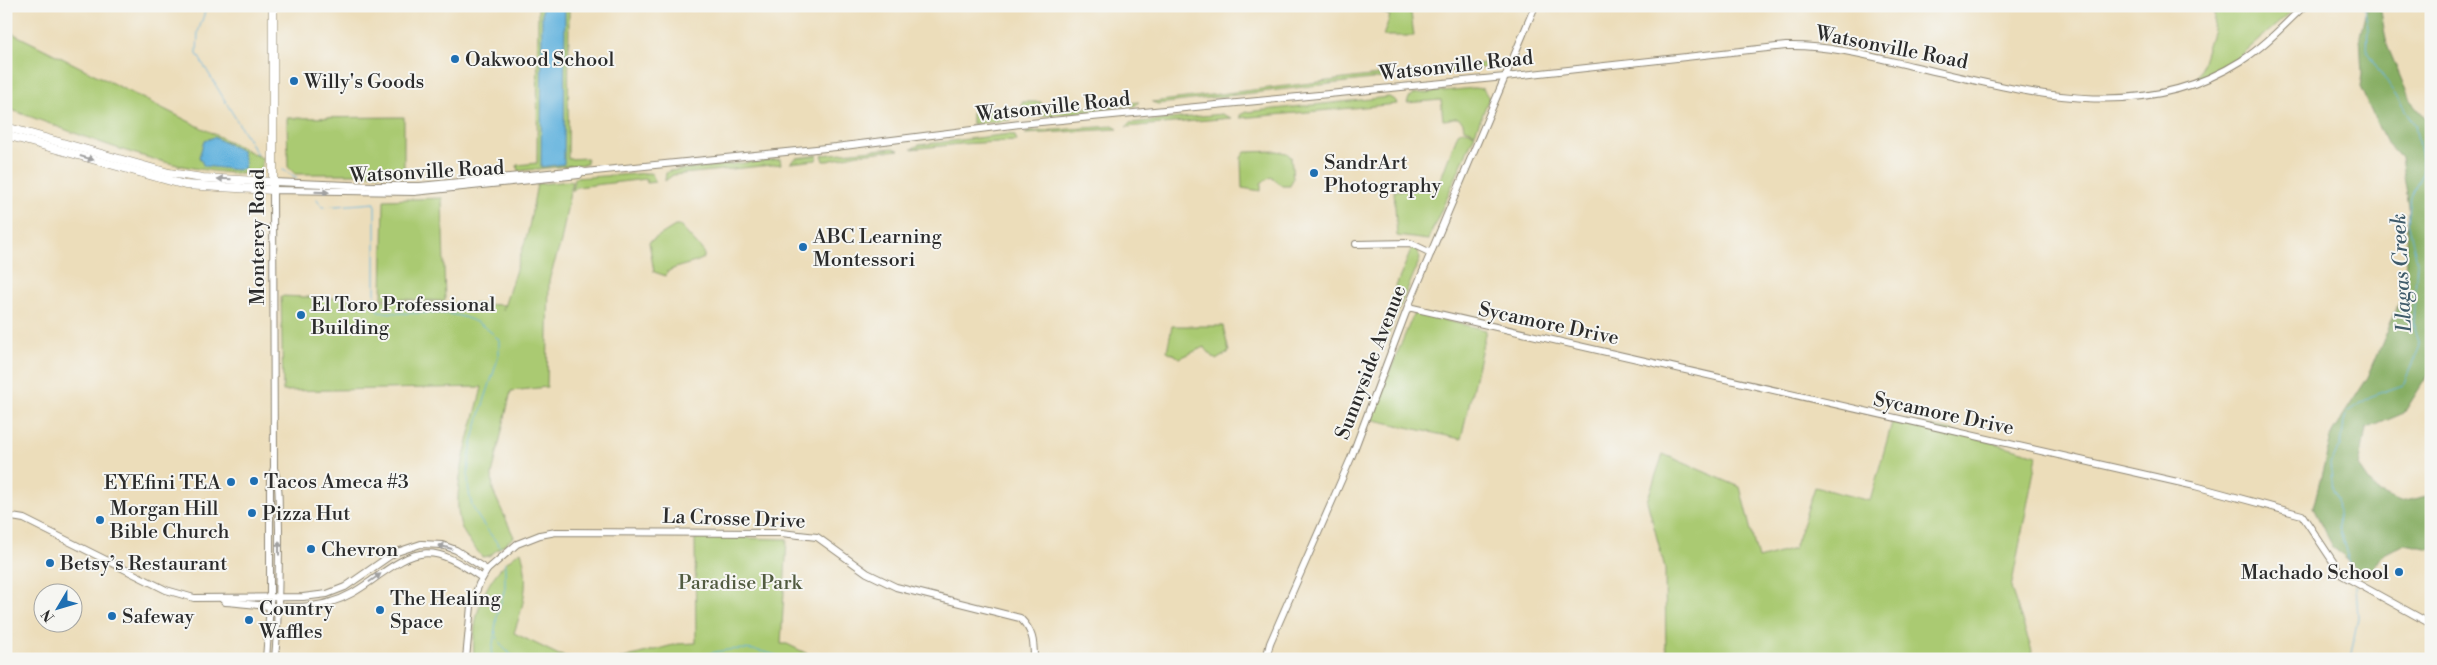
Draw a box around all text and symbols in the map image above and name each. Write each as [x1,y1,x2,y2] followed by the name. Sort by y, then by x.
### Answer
[1812,21,1971,76] street label: Watsonville Road
[1377,46,1535,87] street label: Watsonville Road
[465,48,615,73] place label: Oakwood School
[449,53,461,65] marker: Oakwood School
[303,70,424,95] place label: Willy's Goods
[288,75,300,87] marker: Willy's Goods
[974,87,1132,128] street label: Watsonville Road
[1324,151,1442,199] place label: SandrArt Photography
[79,155,94,163] one-way arrow
[348,156,506,189] street label: Watsonville Road
[1308,167,1320,179] marker: SandrArt Photography
[246,168,271,305] street label: Monterey Road
[216,175,232,183] one-way arrow
[314,188,330,196] one-way arrow
[2386,213,2418,334] water label: Llagas Creek
[812,225,942,273] place label: ABC Learning Montessori
[797,241,809,253] marker: ABC Learning Montessori
[1330,282,1412,443] street label: Sunnyside Avenue
[310,293,495,341] place label: El Toro Professional Building
[1476,297,1621,352] street label: Sycamore Drive
[295,309,307,321] marker: El Toro Professional Building
[1871,387,2016,442] street label: Sycamore Drive
[264,470,409,495] place label: Tacos Ameca #3
[104,471,222,496] place label: EYEfini TEA
[248,475,260,487] marker: Tacos Ameca #3
[225,476,237,488] marker: EYEfini TEA
[109,497,230,545] place label: Morgan Hill Bible Church
[262,502,350,527] place label: Pizza Hut
[662,505,806,534] street label: La Crosse Drive
[246,507,258,519] marker: Pizza Hut
[94,514,106,526] marker: Morgan Hill Bible Church
[321,538,398,563] place label: Chevron
[275,540,283,556] one-way arrow
[437,542,452,550] one-way arrow
[305,543,317,555] marker: Chevron
[59,552,227,577] place label: Betsy’s Restaurant
[44,557,56,569] marker: Betsy’s Restaurant
[2241,561,2389,586] place label: Machado School
[2393,566,2405,578] marker: Machado School
[678,571,804,596] park label: Paradise Park
[368,572,381,583] one-way arrow
[32,582,82,632] north arrow
[390,587,502,635] place label: The Healing Space
[258,597,334,645] place label: Country Waffles
[374,604,386,616] marker: The Healing Space
[38,605,59,625] text: N
[122,605,194,630] place label: Safeway
[106,610,118,622] marker: Safeway
[243,614,255,626] marker: Country Waffles

